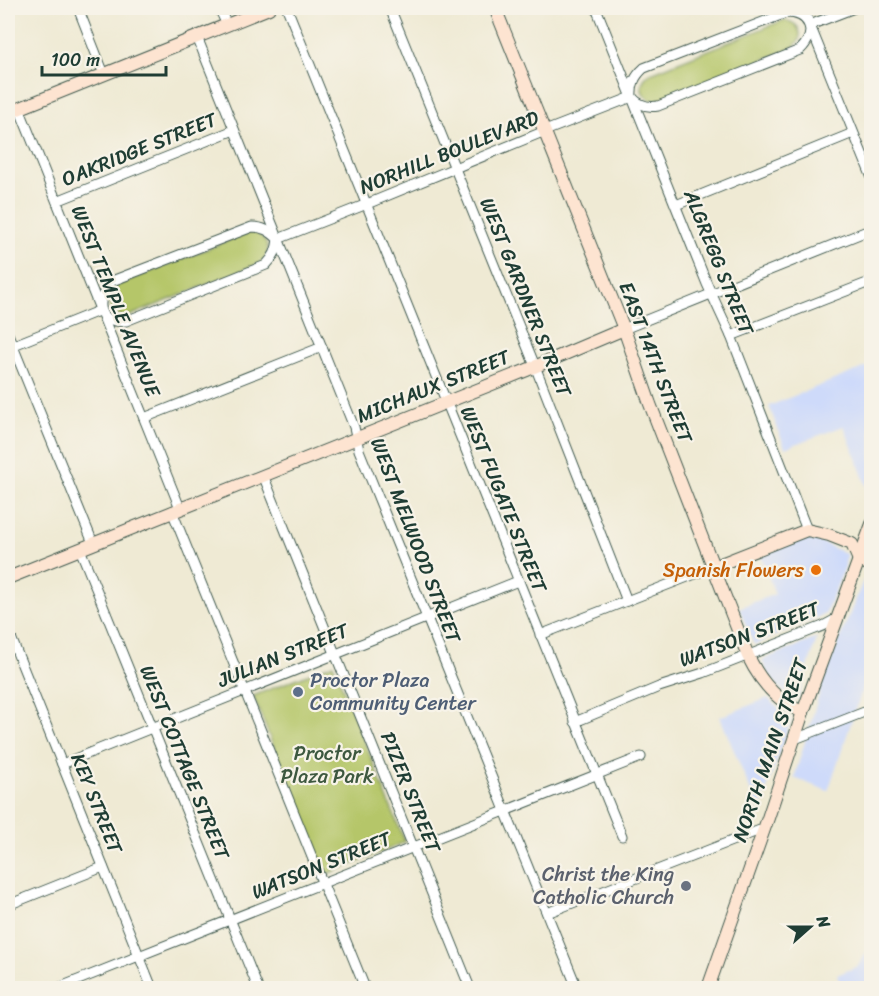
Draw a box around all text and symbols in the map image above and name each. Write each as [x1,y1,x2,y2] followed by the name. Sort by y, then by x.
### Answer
[42,39,166,77] scale bar
[51,44,100,76] text: 100 m
[354,100,544,204] street label: NORHILL BOULEVARD
[56,102,223,197] street label: OAKRIDGE STREET
[673,183,764,341] street label: ALGREGG STREET
[470,192,582,403] street label: WEST GARDNER STREET
[61,200,171,404] street label: WEST TEMPLE AVENUE
[609,276,703,449] street label: EAST 14TH STREET
[351,339,516,433] street label: MICHAUX STREET
[450,401,558,599] street label: WEST FUGATE STREET
[360,432,471,649] street label: WEST MELWOOD STREET
[663,553,805,588] place label: Spanish Flowers
[809,563,823,577] marker: Spanish Flowers
[674,591,826,677] street label: WATSON STREET
[211,613,356,698] street label: JULIAN STREET
[723,652,819,847] street label: NORTH MAIN STREET
[130,660,240,866] street label: WEST COTTAGE STREET
[310,663,477,721] place label: Proctor Plaza Community Center
[291,685,305,699] marker: Proctor Plaza Community Center
[370,726,451,860] street label: PIZER STREET
[280,736,374,794] park label: Proctor Plaza Park
[61,748,133,860] street label: KEY STREET
[246,821,397,909] street label: WATSON STREET
[533,857,674,915] place label: Christ the King Catholic Church
[679,879,693,893] marker: Christ the King Catholic Church
[780,897,840,957] north arrow
[808,910,839,933] text: N

